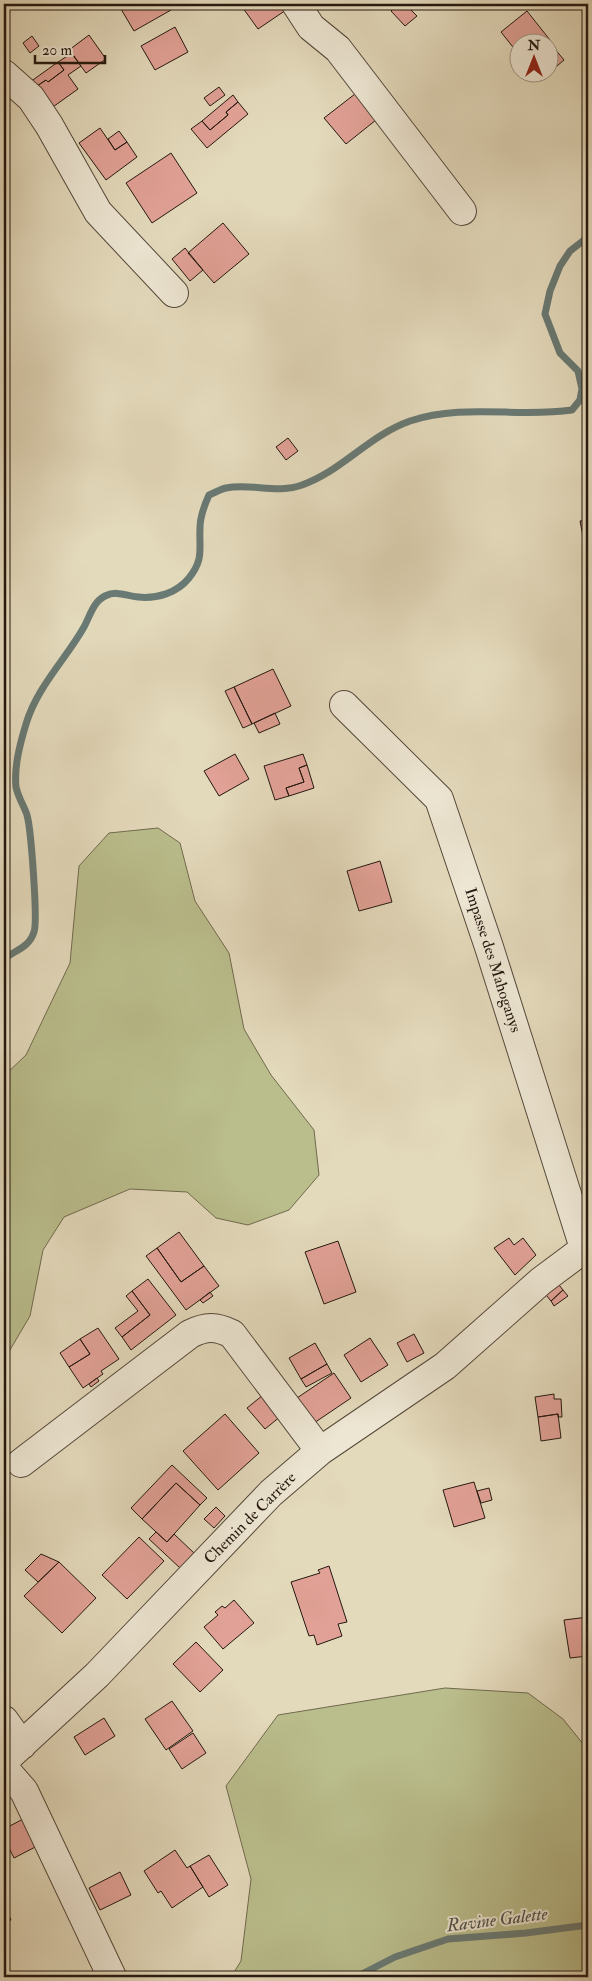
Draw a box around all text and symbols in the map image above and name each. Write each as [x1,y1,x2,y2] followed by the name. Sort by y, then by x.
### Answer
[35,32,105,64] scale bar
[510,32,560,82] north arrow
[527,37,541,54] text: N
[42,41,72,60] text: 20 m
[459,885,526,1035] street label: Impasse des Mahoganys
[200,1467,301,1568] street label: Chemin de Carrère
[444,1902,550,1938] water label: Ravine Galette

